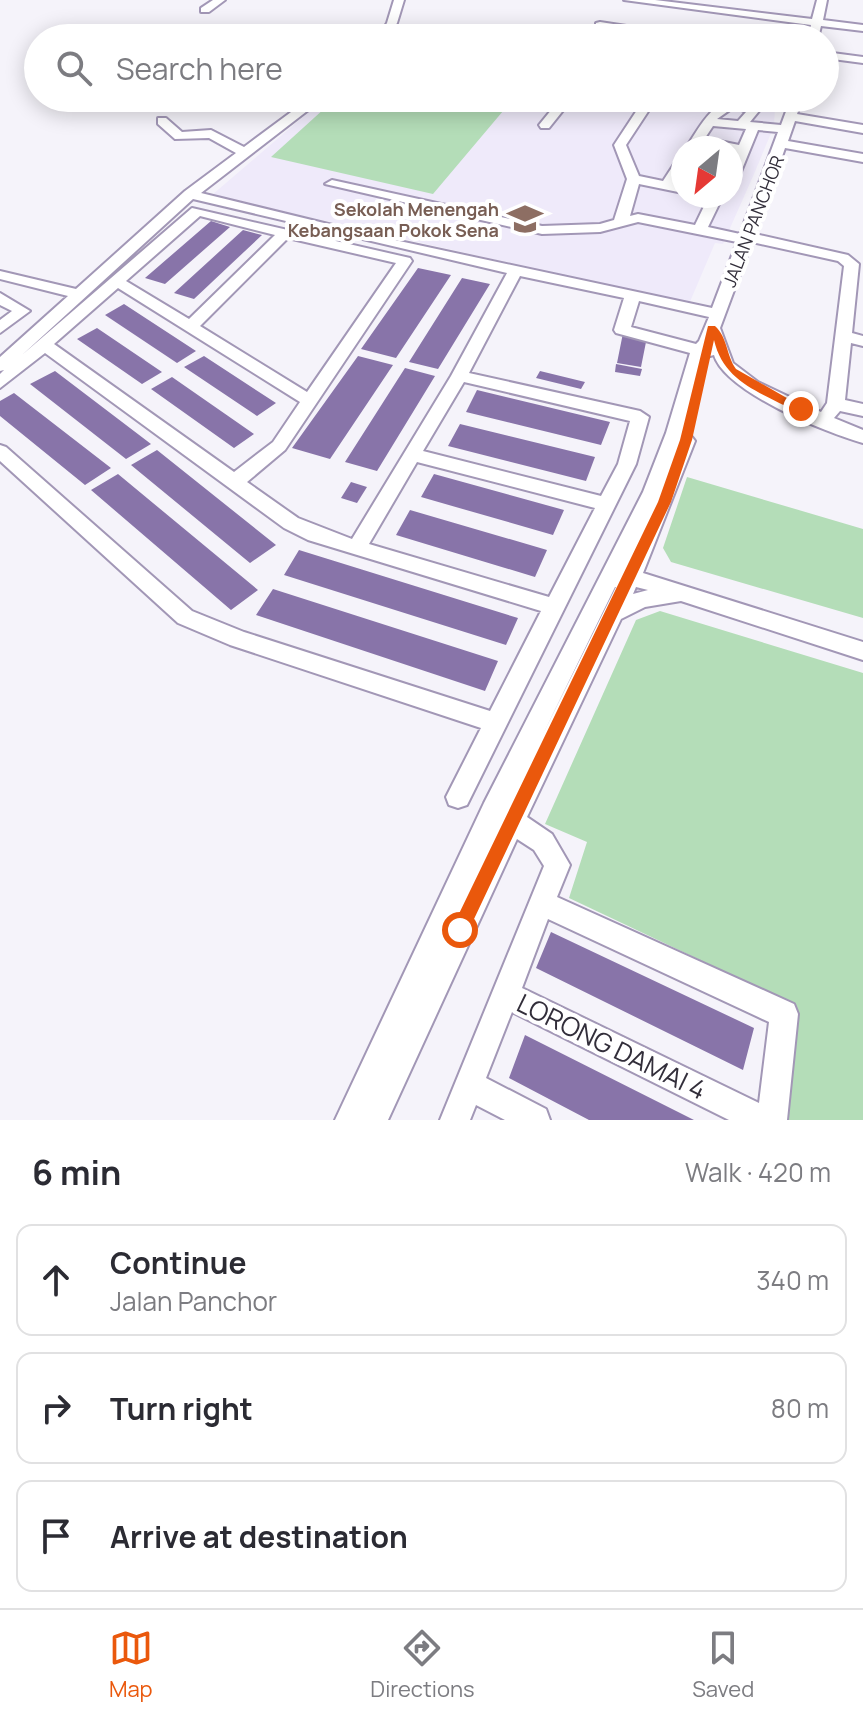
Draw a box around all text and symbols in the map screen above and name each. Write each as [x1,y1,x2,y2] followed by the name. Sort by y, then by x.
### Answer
[24,24,839,112] search box
[52,46,96,90] icon: search
[116,48,283,89] text: Search here
[671,136,743,208] north arrow
[717,152,789,290] street label: JALAN PANCHOR
[288,197,499,242] place label: Sekolah Menengah Kebangsaan Pokok Sena
[506,200,544,238] school or university icon: Sekolah Menengah Kebangsaan Pokok Sena
[783,391,819,427] route end
[442,912,478,948] route start
[511,985,713,1107] street label: LORONG DAMAI 4
[32,1149,121,1195] text: 6 min
[685,1154,831,1190] text: Walk · 420 m
[110,1242,246,1283] text: Continue
[34,1258,78,1302] icon: ahead
[756,1262,829,1298] text: 340 m
[110,1283,277,1319] text: Jalan Panchor
[34,1386,78,1430] icon: right
[110,1388,253,1429] text: Turn right
[771,1390,829,1426] text: 80 m
[34,1514,78,1558] icon: arrive
[110,1516,408,1557] text: Arrive at destination
[109,1626,153,1704] tab: Map
[370,1626,475,1704] tab: Directions
[692,1626,754,1704] tab: Saved

